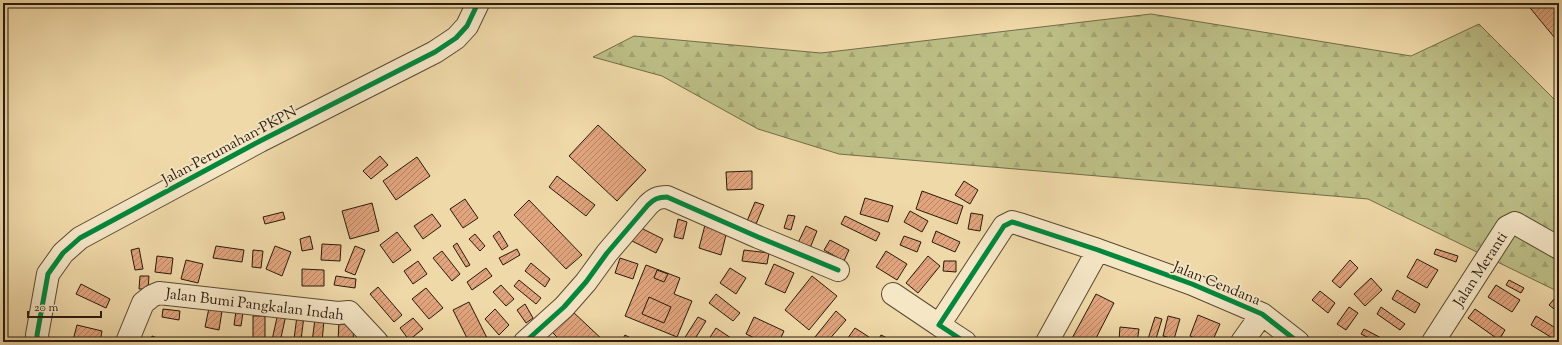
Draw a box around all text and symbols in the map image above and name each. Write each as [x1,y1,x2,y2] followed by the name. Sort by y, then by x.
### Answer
[158,102,301,191] street label: Jalan Perumahan PKPN
[1449,228,1513,312] street label: Jalan Meranti
[1168,257,1264,312] street label: Jalan Cendana
[163,284,345,327] street label: Jalan Bumi Pangkalan Indah
[28,293,101,319] scale bar
[34,299,59,317] text: 20 m

